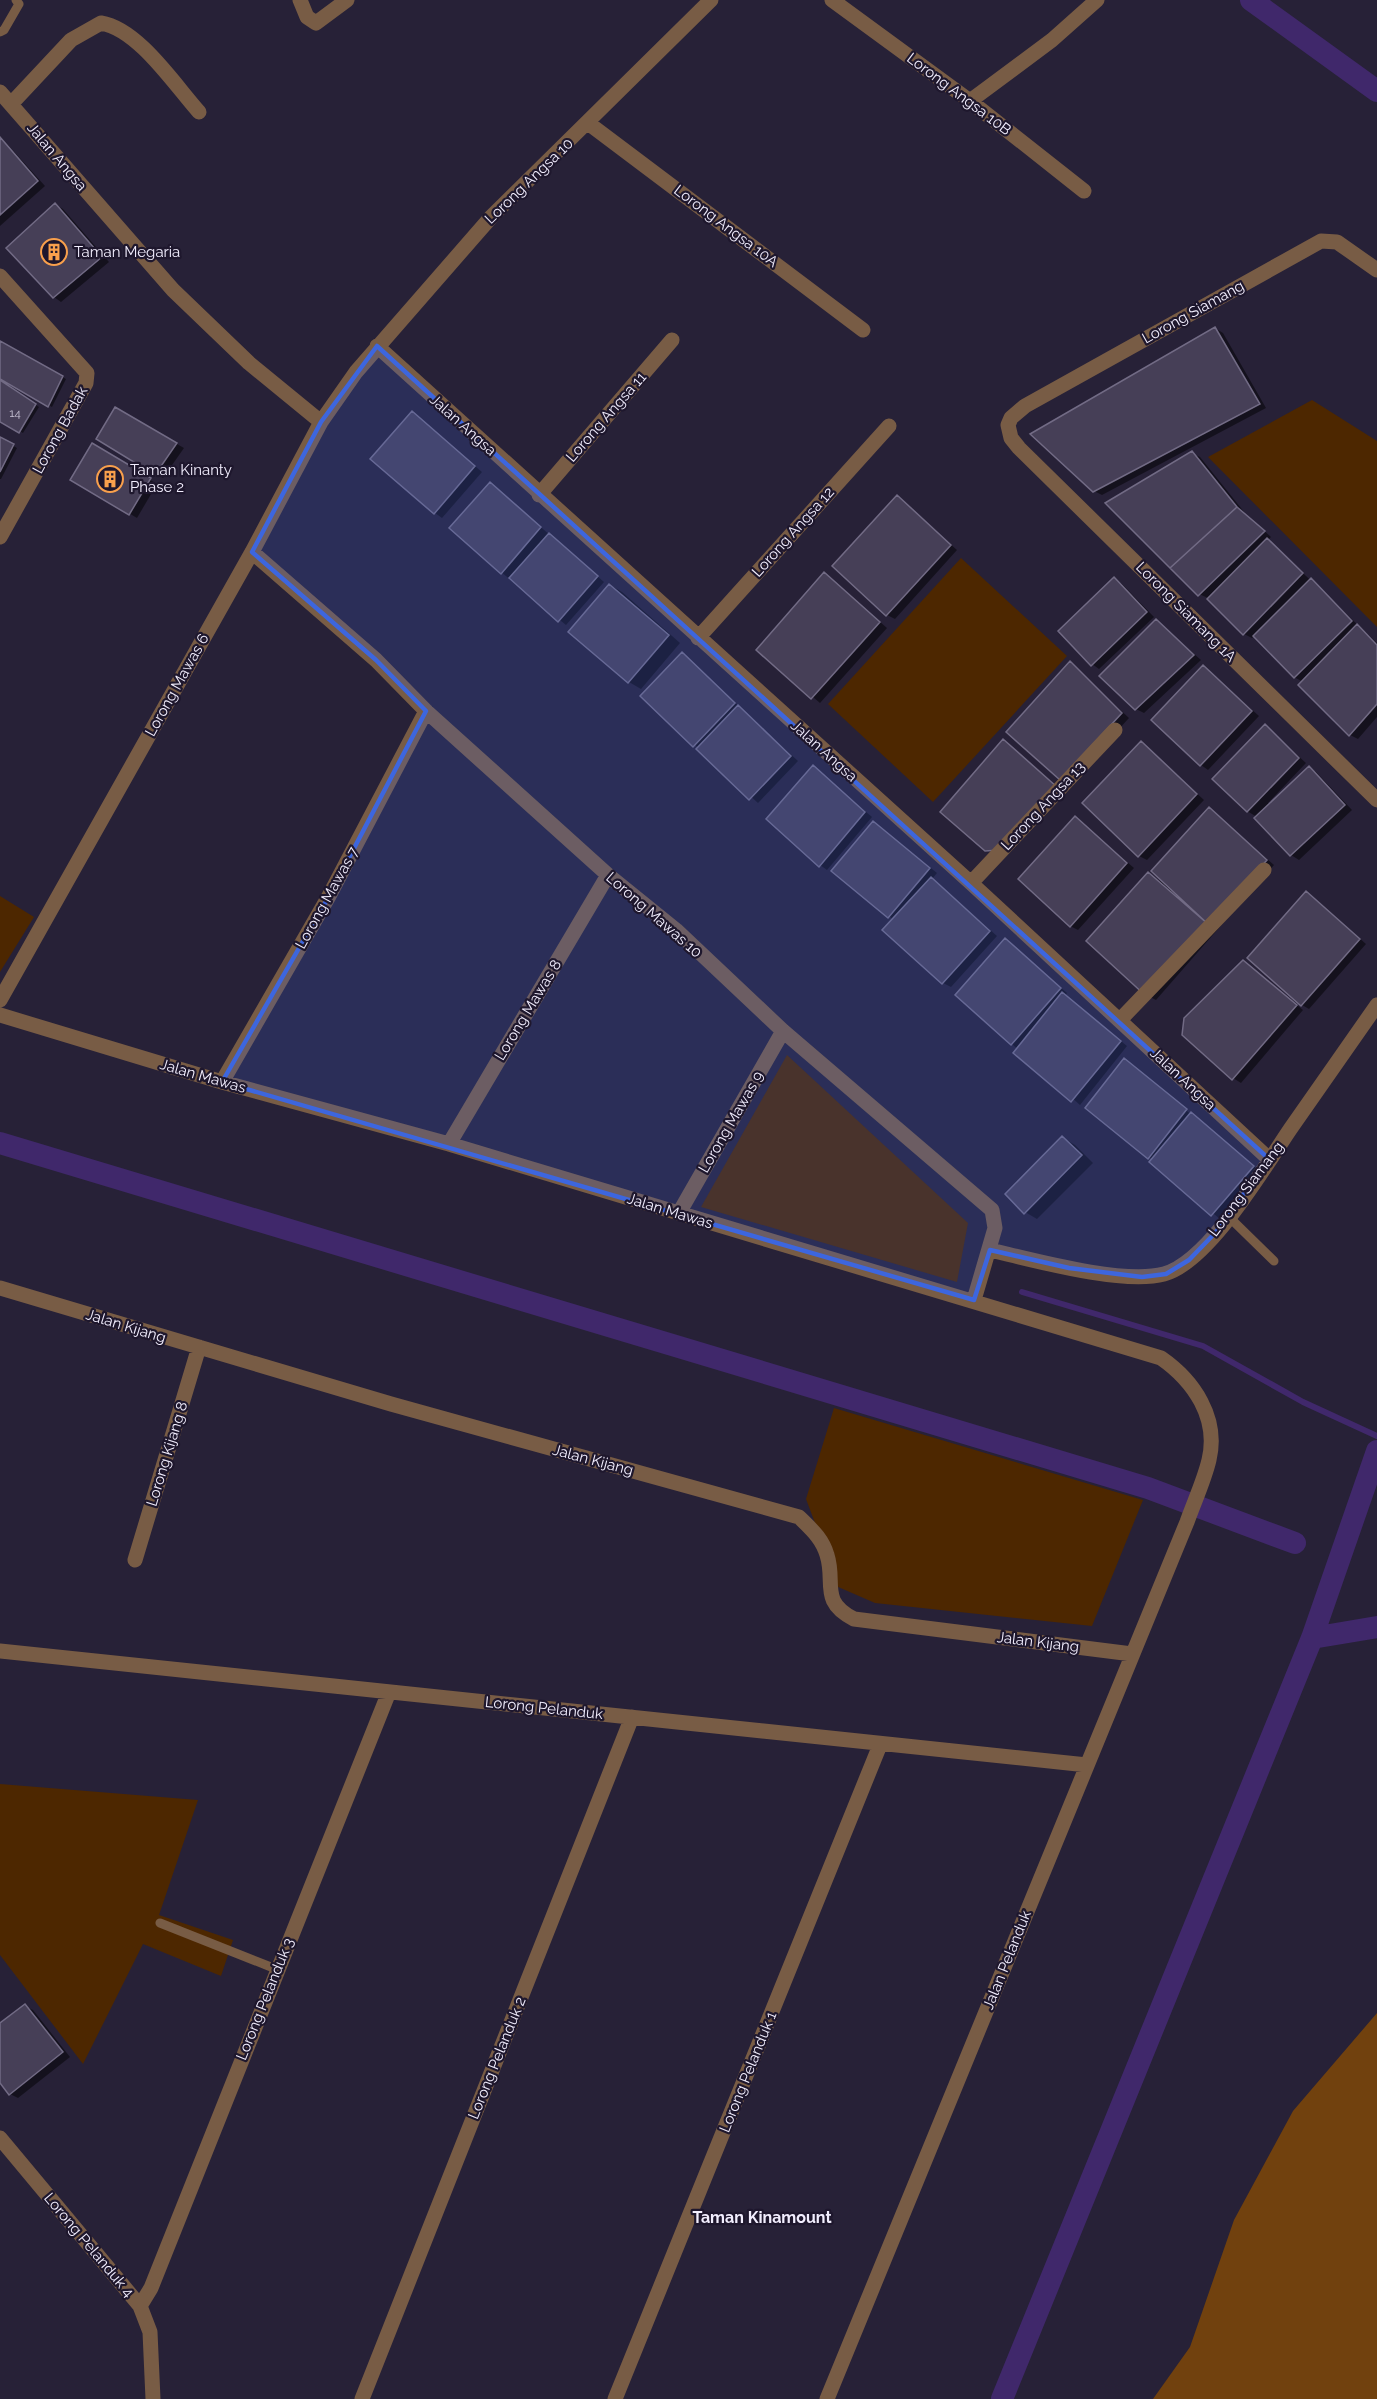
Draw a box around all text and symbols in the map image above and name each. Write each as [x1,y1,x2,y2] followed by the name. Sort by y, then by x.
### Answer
[903,49,1015,139] street label: Lorong Angsa 10B
[23,119,91,195] street label: Jalan Angsa
[481,134,577,228] street label: Lorong Angsa 10
[670,181,782,271] street label: Lorong Angsa 10A
[39,237,69,267] building icon: Taman Megaria
[74,243,180,261] place label: Taman Megaria
[1139,277,1247,347] street label: Lorong Siamang
[562,368,650,466] street label: Lorong Angsa 11
[29,383,91,477] street label: Lorong Badak
[426,390,500,460] street label: Jalan Angsa
[9,406,21,420] house number: 14
[130,461,232,496] place label: Taman Kinanty Phase 2
[95,464,125,494] building icon: Taman Kinanty Phase 2
[748,483,838,581] street label: Lorong Angsa 12
[1132,558,1240,666] street label: Lorong Siamang 1A
[141,631,213,739] street label: Lorong Mawas 6
[787,716,861,786] street label: Jalan Angsa
[997,758,1089,854] street label: Lorong Angsa 13
[292,844,362,952] street label: Lorong Mawas 7
[602,868,706,962] street label: Lorong Mawas 10
[491,956,565,1064] street label: Lorong Mawas 8
[1146,1044,1220,1114] street label: Jalan Angsa
[158,1055,248,1097] street label: Jalan Mawas
[695,1068,767,1176] street label: Lorong Mawas 9
[1205,1138,1287,1240] street label: Lorong Siamang
[625,1189,715,1233] street label: Jalan Mawas
[84,1305,168,1347] street label: Jalan Kijang
[143,1399,191,1509] street label: Lorong Kijang 8
[551,1441,635,1479] street label: Jalan Kijang
[996,1628,1080,1656] street label: Jalan Kijang
[484,1693,604,1723] street label: Lorong Pelanduk
[979,1908,1035,2012] street label: Jalan Pelanduk
[232,1935,298,2063] street label: Lorong Pelanduk 3
[464,1994,530,2122] street label: Lorong Pelanduk 2
[716,2008,781,2135] street label: Lorong Pelanduk 1
[40,2189,138,2301] street label: Lorong Pelanduk 4
[692,2208,832,2227] district label: Taman Kinamount

